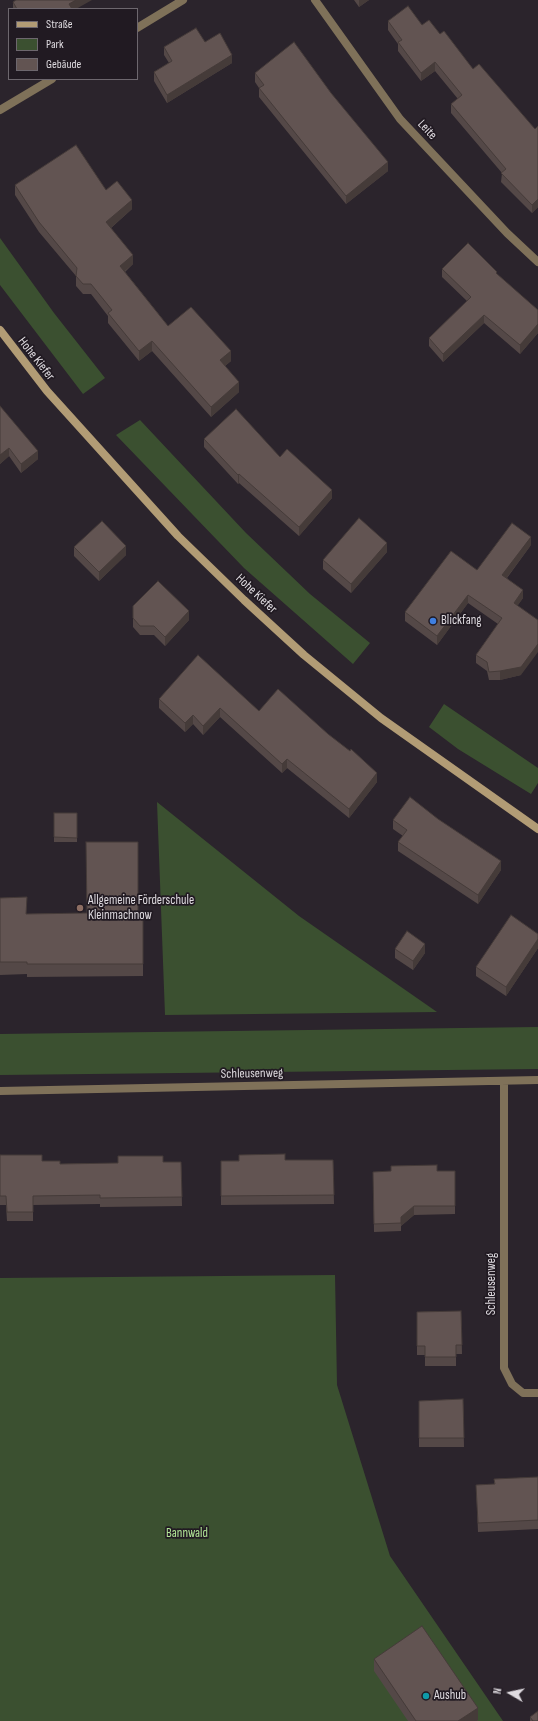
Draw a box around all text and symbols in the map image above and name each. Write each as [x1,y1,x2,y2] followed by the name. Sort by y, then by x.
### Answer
[8,8,138,80] legend
[46,17,73,32] text: Straße
[46,37,64,52] text: Park
[46,57,81,72] text: Gebäude
[414,117,440,143] street label: Leite
[14,334,58,384] street label: Hohe Kiefer
[232,571,280,617] street label: Hohe Kiefer
[441,613,481,629] place label: Blickfang
[428,616,438,626] marker: Blickfang
[88,893,194,924] place label: Allgemeine Förderschule Kleinmachnow
[75,903,85,913] marker: Allgemeine Förderschule Kleinmachnow
[221,1066,283,1082] street label: Schleusenweg
[484,1253,500,1315] street label: Schleusenweg
[166,1526,208,1542] park label: Bannwald
[490,1673,530,1713] north arrow
[491,1687,505,1695] text: N
[434,1688,466,1704] place label: Aushub
[421,1691,431,1701] marker: Aushub

